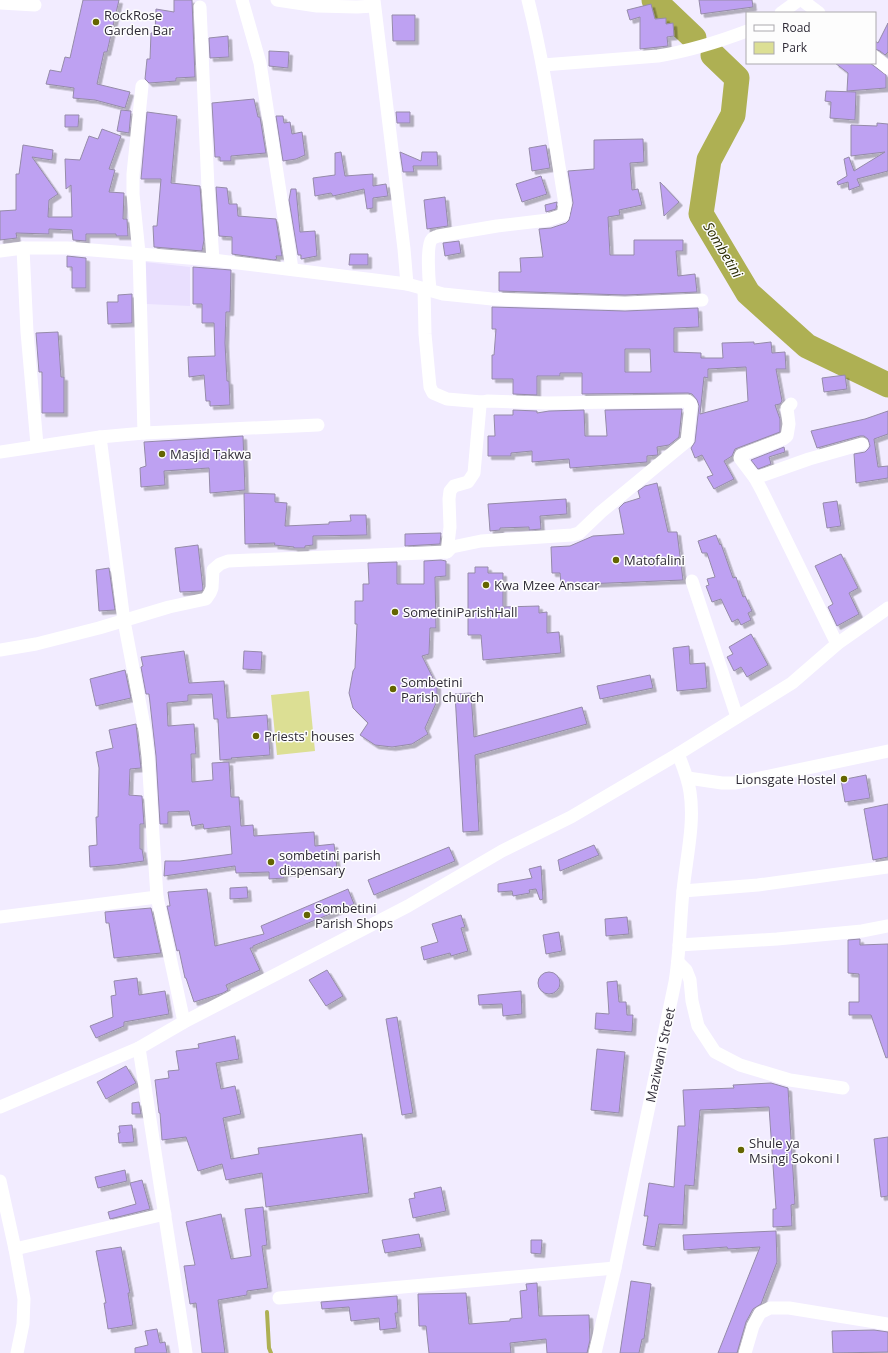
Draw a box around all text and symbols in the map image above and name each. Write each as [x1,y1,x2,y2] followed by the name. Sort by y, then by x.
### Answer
[104,6,174,39] place label: RockRose Garden Bar
[746,12,876,64] legend
[91,17,101,27] marker: RockRose Garden Bar
[782,19,811,36] text: Road
[782,39,808,56] text: Park
[699,218,748,282] water label: Sombetini
[170,445,252,463] place label: Masjid Takwa
[157,449,167,459] marker: Masjid Takwa
[624,551,685,569] place label: Matofalini
[611,555,621,565] marker: Matofalini
[494,576,600,594] place label: Kwa Mzee Anscar
[481,580,491,590] marker: Kwa Mzee Anscar
[403,603,518,621] place label: SometiniParishHall
[390,607,400,617] marker: SometiniParishHall
[401,673,484,706] place label: Sombetini Parish church
[388,684,398,694] marker: Sombetini Parish church
[264,727,354,745] place label: Priests' houses
[251,731,261,741] marker: Priests' houses
[736,770,836,788] place label: Lionsgate Hostel
[839,774,849,784] marker: Lionsgate Hostel
[279,846,381,879] place label: sombetini parish dispensary
[266,857,276,867] marker: sombetini parish dispensary
[315,899,393,932] place label: Sombetini Parish Shops
[302,910,312,920] marker: Sombetini Parish Shops
[641,1006,679,1104] street label: Maziwani Street
[749,1134,840,1167] place label: Shule ya Msingi Sokoni I
[736,1145,746,1155] marker: Shule ya Msingi Sokoni I

